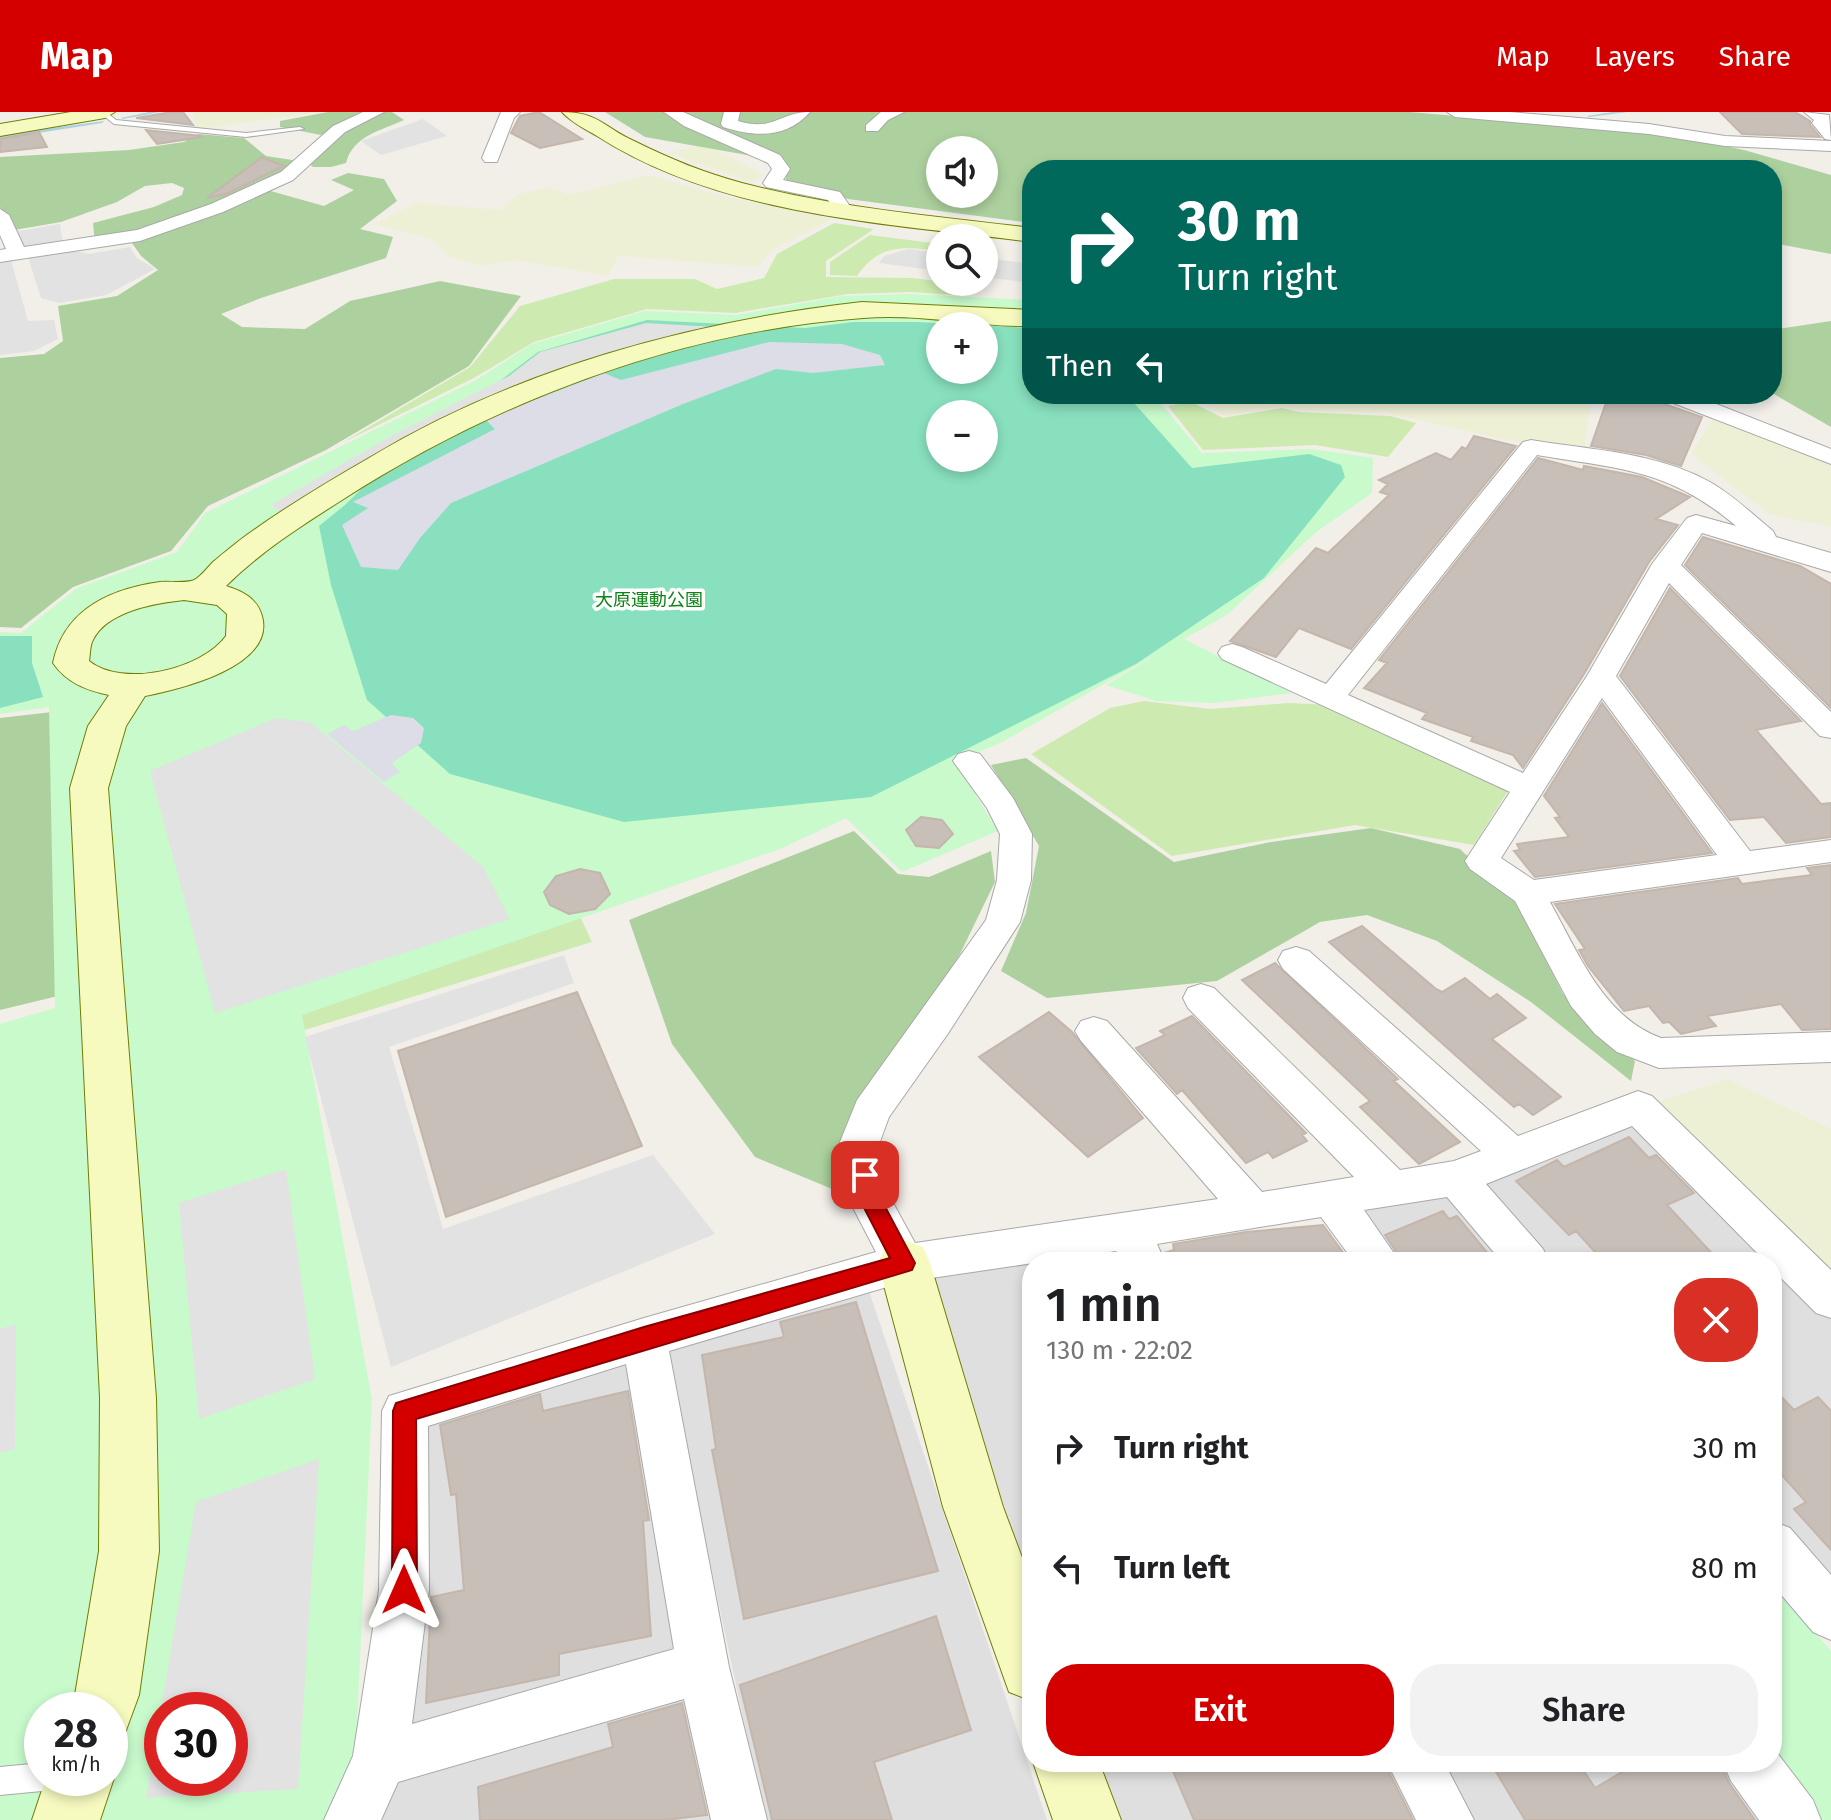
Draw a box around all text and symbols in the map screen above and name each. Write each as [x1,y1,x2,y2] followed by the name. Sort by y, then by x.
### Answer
[40,33,113,79] text: Map
[1496,40,1550,73] text: Map
[1594,40,1675,73] text: Layers
[1719,40,1791,73] text: Share
[926,136,998,472] map controls
[926,136,998,208] button: sound
[1178,188,1300,255] text: 30 m
[1046,192,1150,296] icon: right
[926,224,998,296] button: search
[1178,256,1338,300] text: Turn right
[926,312,998,384] button: +
[1129,344,1173,388] icon: left
[1046,348,1113,384] text: Then
[926,400,998,472] button: −
[595,589,703,611] park label: 大原運動公園
[831,1141,899,1209] pin
[843,1153,887,1197] icon: arrive
[1046,1276,1162,1334] text: 1 min
[1674,1278,1758,1362] button: close
[1046,1335,1193,1366] text: 130 m · 22:02
[1046,1426,1090,1470] icon: right
[1114,1430,1249,1466] text: Turn right
[1693,1430,1758,1466] text: 30 m
[1046,1546,1090,1590] icon: left
[362,1548,446,1632] position arrow
[1114,1550,1230,1586] text: Turn left
[1691,1550,1758,1586] text: 80 m
[1046,1664,1394,1756] button: Exit
[1410,1664,1758,1756] button: Share
[144,1692,248,1796] speed limit sign: 30
[54,1710,98,1758] text: 28
[51,1752,101,1776] text: km/h

